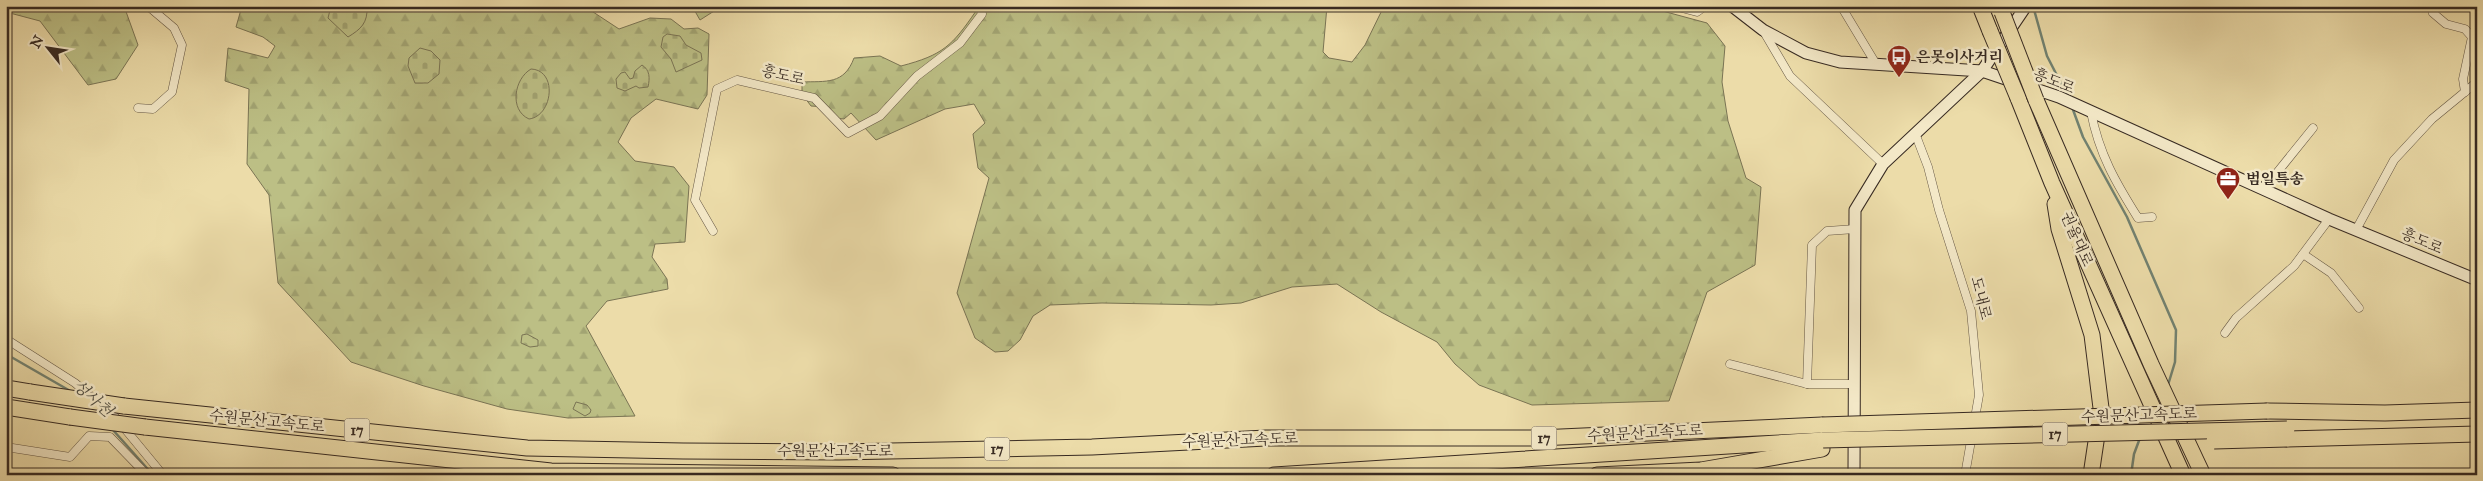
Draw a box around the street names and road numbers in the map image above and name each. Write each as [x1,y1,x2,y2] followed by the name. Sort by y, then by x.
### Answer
[760,61,807,89] street label: 흥도로
[2030,65,2078,98] street label: 흥도로
[2057,209,2097,270] street label: 권율대로
[2398,224,2446,258] street label: 흥도로
[1967,275,1995,322] street label: 도내로
[2081,404,2198,426] street label: 수원문산고속도로
[208,406,326,436] street label: 수원문산고속도로
[344,418,370,442] road number: 17
[1587,421,1704,445] street label: 수원문산고속도로
[2042,422,2068,446] road number: 17
[1532,426,1556,449] road number: 17
[1182,429,1299,451] street label: 수원문산고속도로
[984,438,1010,460] road number: 17
[777,442,893,460] street label: 수원문산고속도로

